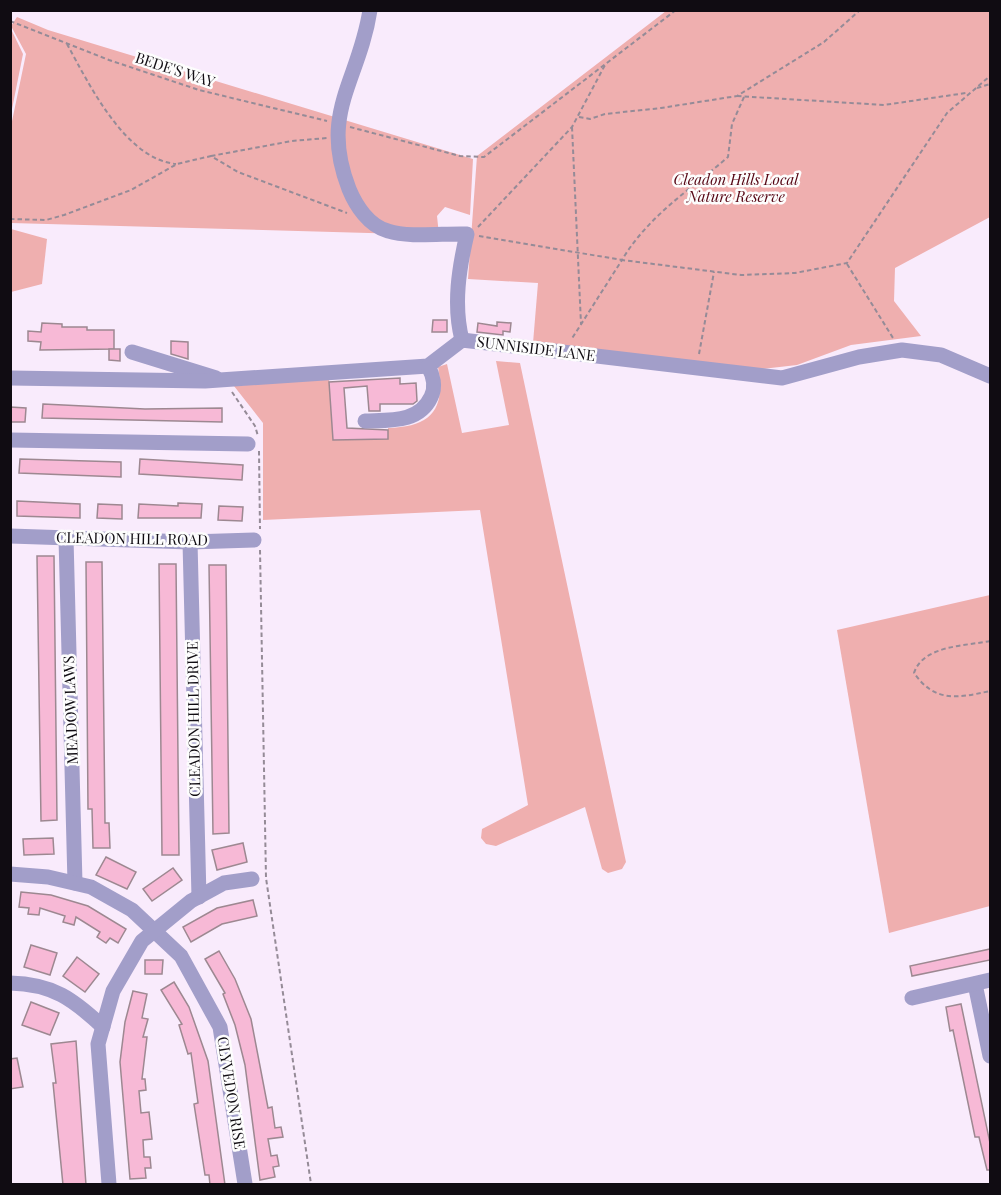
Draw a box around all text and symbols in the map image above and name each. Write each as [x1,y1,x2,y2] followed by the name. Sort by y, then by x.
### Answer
[133,47,218,91] street label: BEDE'S WAY
[674,169,799,206] park label: Cleadon Hills Local Nature Reserve
[476,331,596,365] street label: SUNNISIDE LANE
[56,527,208,549] street label: CLEADON HILL ROAD
[182,641,204,797] street label: CLEADON HILL DRIVE
[58,655,82,765] street label: MEADOW LAWS
[213,1035,251,1151] street label: CLYVEDON RISE

